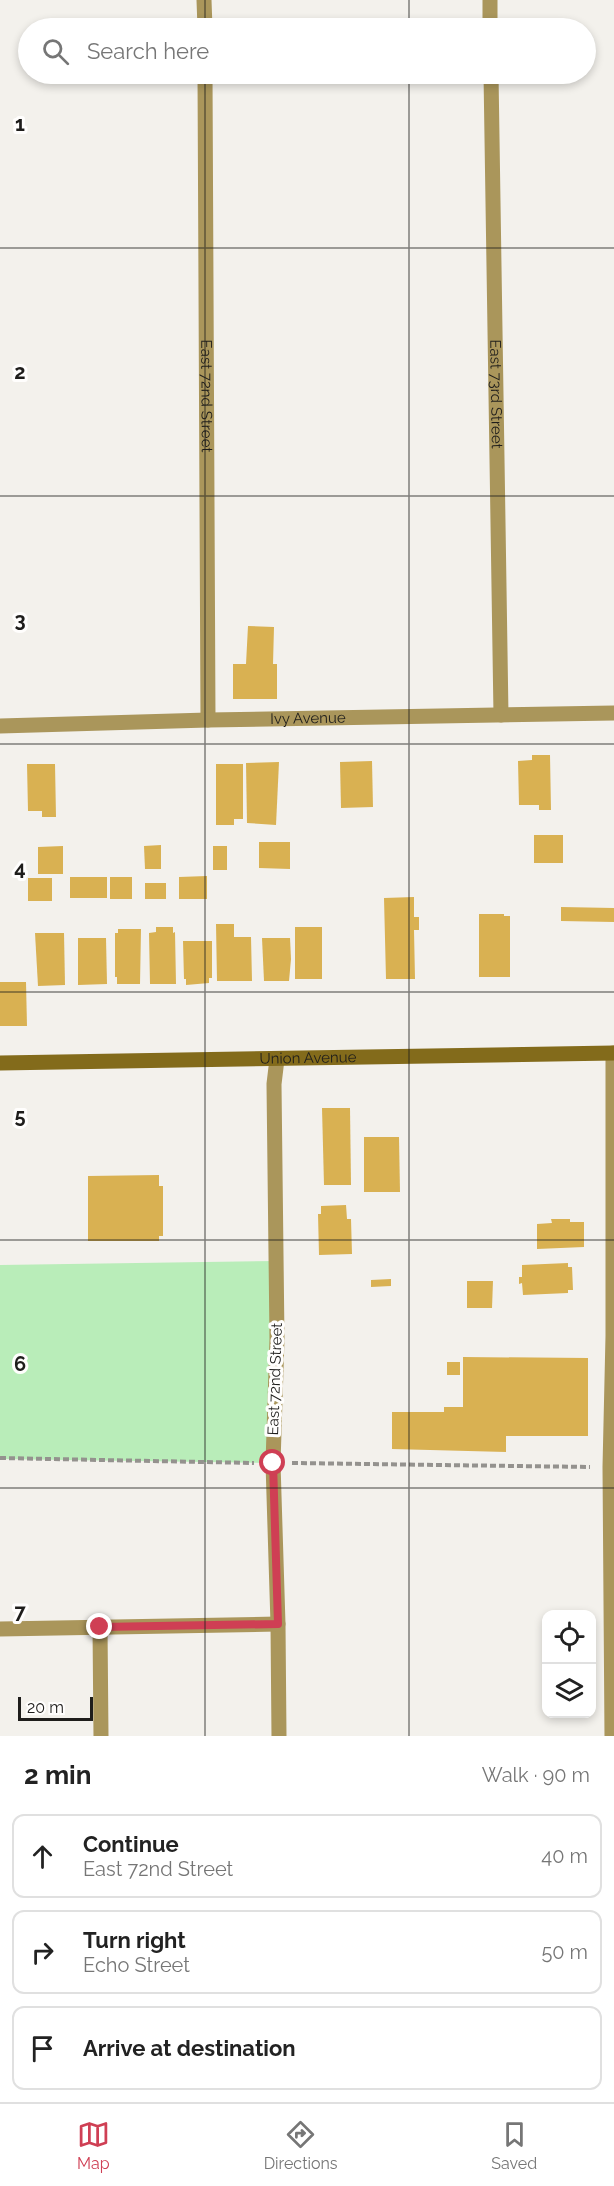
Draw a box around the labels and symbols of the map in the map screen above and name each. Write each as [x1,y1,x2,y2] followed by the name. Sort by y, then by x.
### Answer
[15,112,25,136] text: 1
[486,339,506,449] street label: East 73rd Street
[197,340,216,452] street label: East 72nd Street
[14,360,26,384] text: 2
[14,608,26,632] text: 3
[270,709,346,728] street label: Ivy Avenue
[14,856,26,880] text: 4
[259,1048,357,1068] street label: Union Avenue
[14,1104,26,1128] text: 5
[264,1322,286,1436] street label: East 72nd Street
[14,1352,26,1376] text: 6
[259,1449,285,1475] route start
[14,1600,26,1624] text: 7
[86,1613,112,1639] route end
[18,1694,93,1722] scale bar

